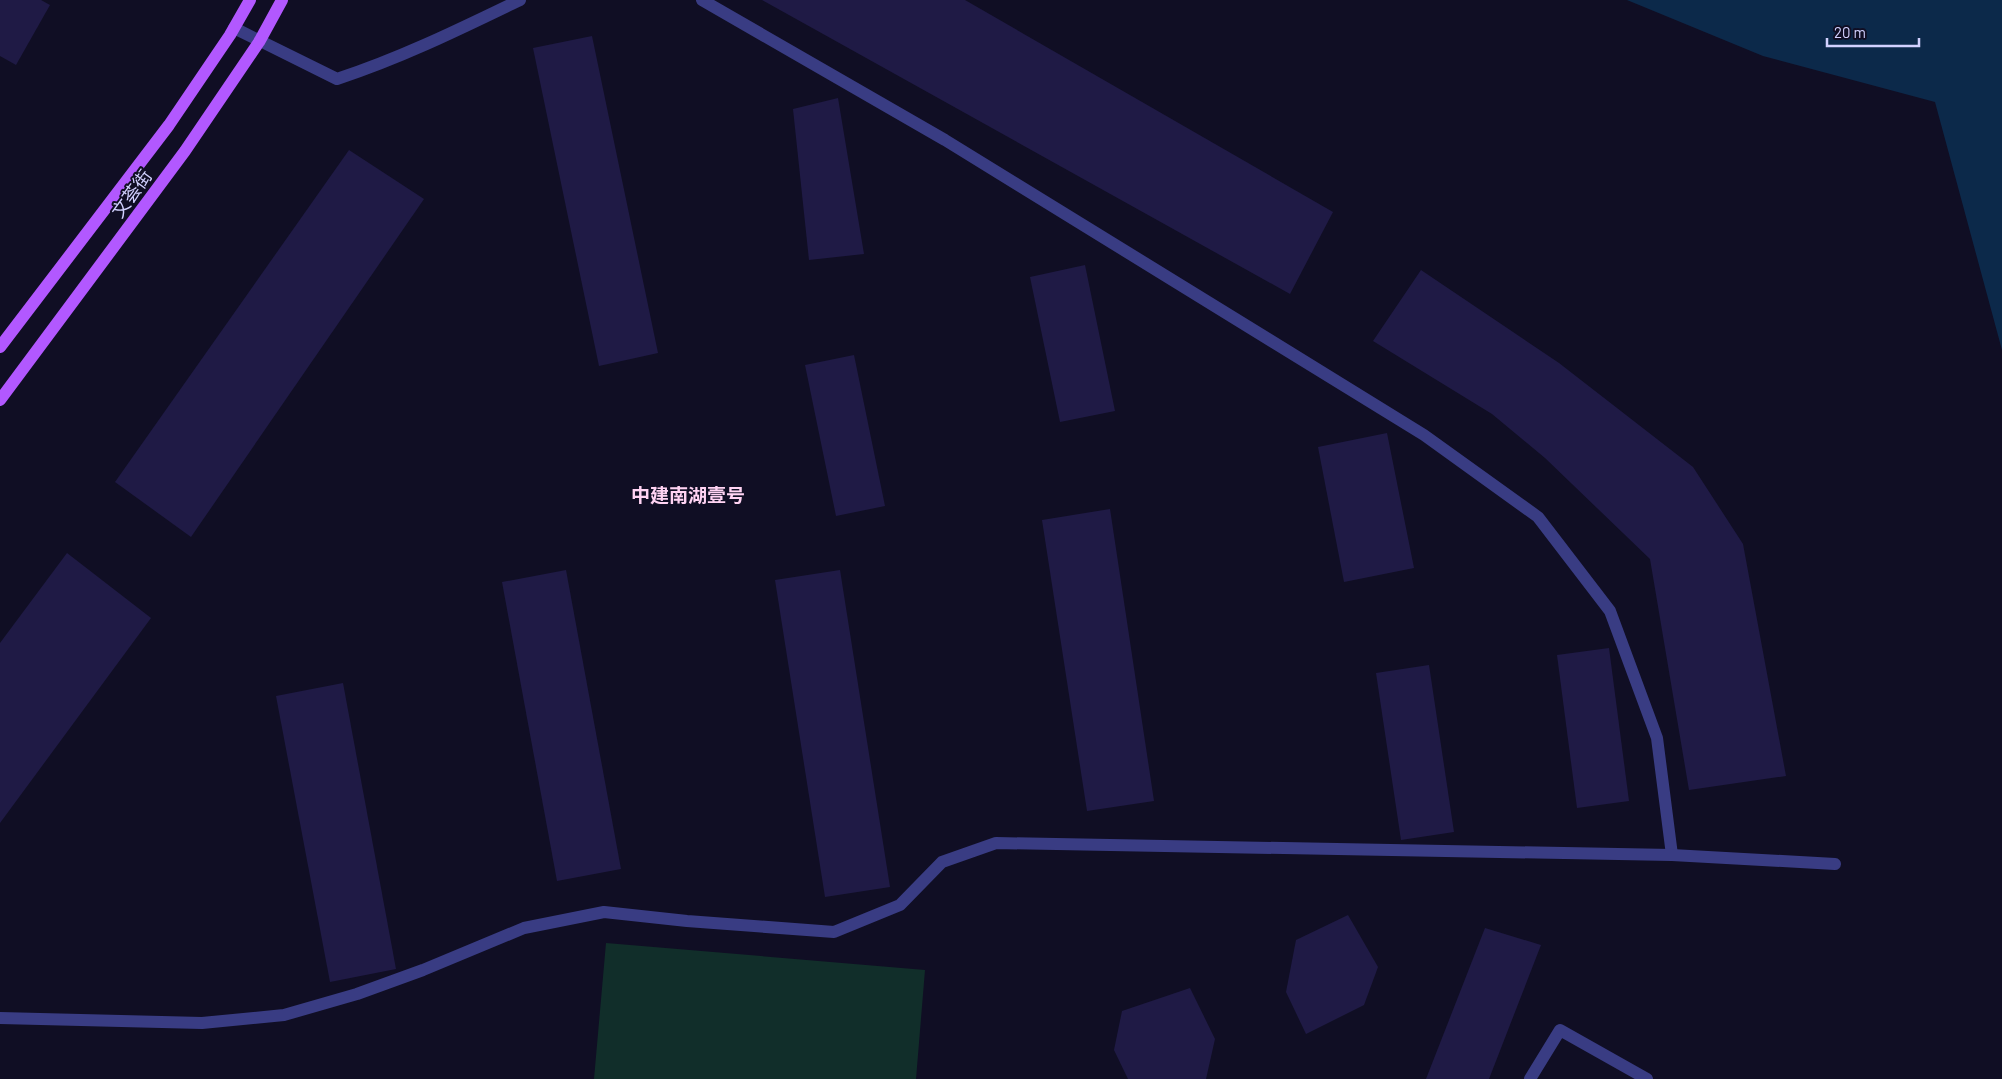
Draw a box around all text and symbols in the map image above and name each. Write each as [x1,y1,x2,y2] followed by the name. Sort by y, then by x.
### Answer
[1827,15,1920,47] scale bar
[1834,23,1866,41] text: 20 m
[106,165,156,222] street label: 文荟街
[631,483,745,506] district label: 中建南湖壹号

